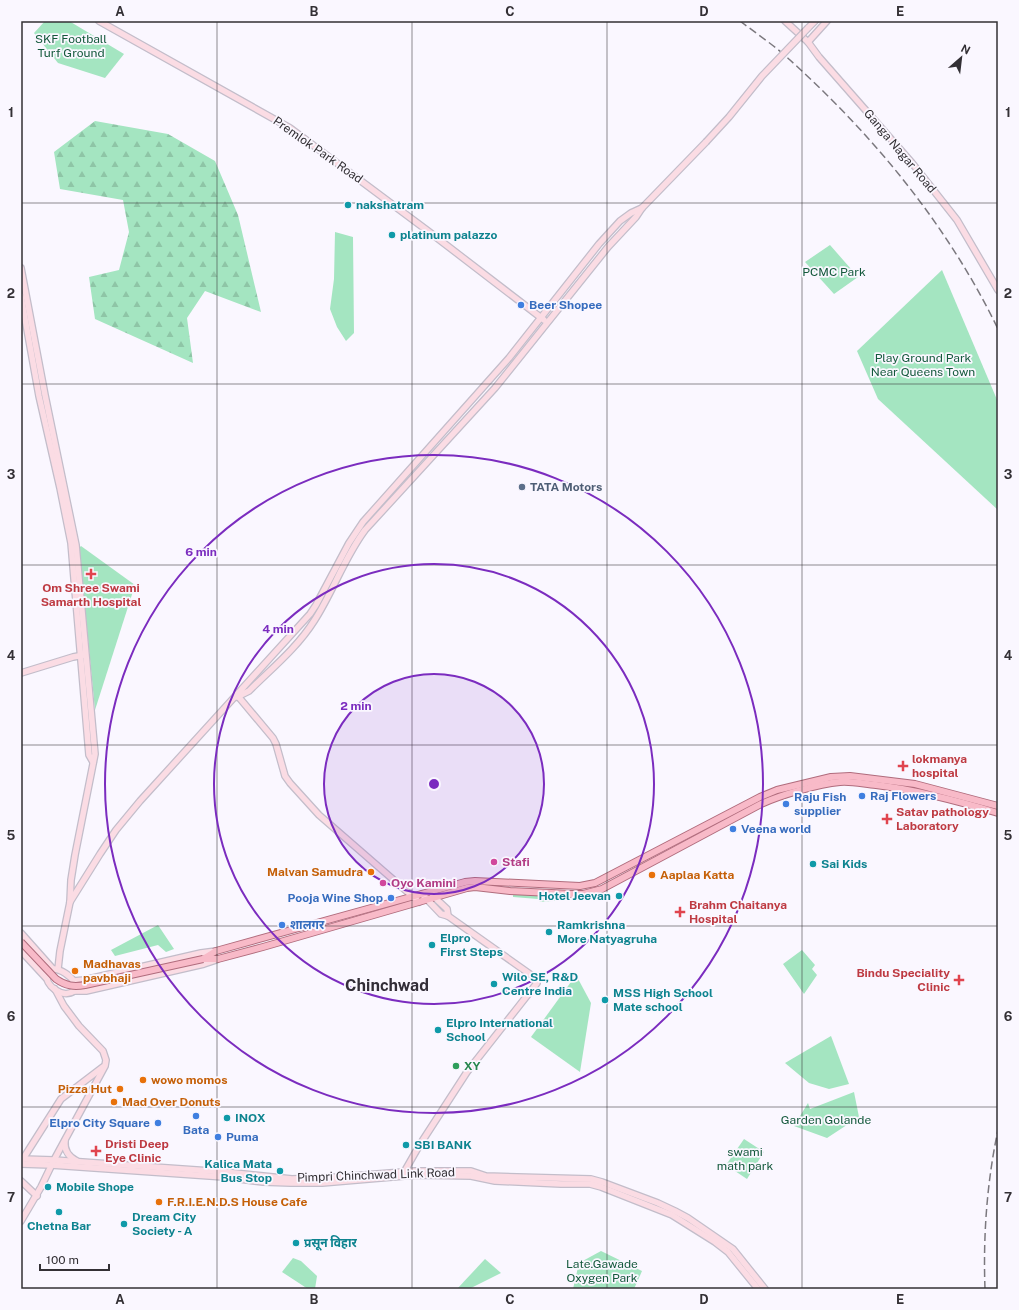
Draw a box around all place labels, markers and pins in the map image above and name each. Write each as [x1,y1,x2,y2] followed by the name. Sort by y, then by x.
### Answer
[356,198,424,212] place label: nakshatram
[343,200,353,210] marker: nakshatram
[400,228,497,242] place label: platinum palazzo
[387,230,397,240] marker: platinum palazzo
[529,298,602,312] place label: Beer Shopee
[516,300,526,310] marker: Beer Shopee
[530,480,602,494] place label: TATA Motors
[517,482,527,492] marker: TATA Motors
[85,568,97,580] marker: Om Shree Swami Samarth Hospital
[41,581,141,609] place label: Om Shree Swami Samarth Hospital
[912,752,967,780] place label: lokmanya hospital
[897,760,909,772] marker: lokmanya hospital
[427,777,441,791] centre of rings
[870,789,936,803] place label: Raj Flowers
[794,790,846,818] place label: Raju Fish supplier
[857,791,867,801] marker: Raj Flowers
[781,799,791,809] marker: Raju Fish supplier
[896,805,989,833] place label: Satav pathology Laboratory
[881,813,893,825] marker: Satav pathology Laboratory
[741,822,811,836] place label: Veena world
[728,824,738,834] marker: Veena world
[502,855,530,869] place label: Stafi
[489,857,499,867] marker: Stafi
[821,857,867,871] place label: Sai Kids
[808,859,818,869] marker: Sai Kids
[267,865,363,879] place label: Malvan Samudra
[366,867,376,877] marker: Malvan Samudra
[660,868,735,882] place label: Aaplaa Katta
[647,870,657,880] marker: Aaplaa Katta
[391,876,456,890] place label: Oyo Kamini
[378,878,388,888] marker: Oyo Kamini
[538,889,611,903] place label: Hotel Jeevan
[288,891,383,905] place label: Pooja Wine Shop
[614,891,624,901] marker: Hotel Jeevan
[386,893,396,903] marker: Pooja Wine Shop
[689,898,787,926] place label: Brahm Chaitanya Hospital
[674,906,686,918] marker: Brahm Chaitanya Hospital
[290,918,325,932] place label: शालगर
[557,918,657,946] place label: Ramkrishna More Natyagruha
[277,920,287,930] marker: शालगर
[544,927,554,937] marker: Ramkrishna More Natyagruha
[440,931,503,959] place label: Elpro First Steps
[427,940,437,950] marker: Elpro First Steps
[83,957,141,985] place label: Madhavas pavbhaji
[70,966,80,976] marker: Madhavas pavbhaji
[856,966,950,994] place label: Bindu Speciality Clinic
[502,970,579,998] place label: Wilo SE, R&D Centre India
[953,974,965,986] marker: Bindu Speciality Clinic
[489,979,499,989] marker: Wilo SE, R&D Centre India
[613,986,713,1014] place label: MSS High School Mate school
[600,995,610,1005] marker: MSS High School Mate school
[446,1016,553,1044] place label: Elpro International School
[433,1025,443,1035] marker: Elpro International School
[464,1059,480,1073] place label: XY
[451,1061,461,1071] marker: XY
[151,1073,227,1087] place label: wowo momos
[138,1075,148,1085] marker: wowo momos
[58,1082,112,1096] place label: Pizza Hut
[115,1084,125,1094] marker: Pizza Hut
[122,1095,221,1109] place label: Mad Over Donuts
[109,1097,119,1107] marker: Mad Over Donuts
[191,1111,201,1121] marker: Bata
[235,1111,266,1125] place label: INOX
[222,1113,232,1123] marker: INOX
[49,1116,150,1130] place label: Elpro City Square
[153,1118,163,1128] marker: Elpro City Square
[183,1123,209,1137] place label: Bata
[226,1130,259,1144] place label: Puma
[213,1132,223,1142] marker: Puma
[105,1137,169,1165] place label: Dristi Deep Eye Clinic
[414,1138,472,1152] place label: SBI BANK
[401,1140,411,1150] marker: SBI BANK
[90,1145,102,1157] marker: Dristi Deep Eye Clinic
[204,1157,272,1185] place label: Kalica Mata Bus Stop
[275,1166,285,1176] marker: Kalica Mata Bus Stop
[56,1180,134,1194] place label: Mobile Shope
[43,1182,53,1192] marker: Mobile Shope
[167,1195,307,1209] place label: F.R.I.E.N.D.S House Cafe
[154,1197,164,1207] marker: F.R.I.E.N.D.S House Cafe
[54,1207,64,1217] marker: Chetna Bar
[132,1210,197,1238] place label: Dream City Society - A
[27,1219,91,1233] place label: Chetna Bar
[119,1219,129,1229] marker: Dream City Society - A
[304,1235,357,1251] place label: प्रसून विहार
[291,1238,301,1248] marker: प्रसून विहार

